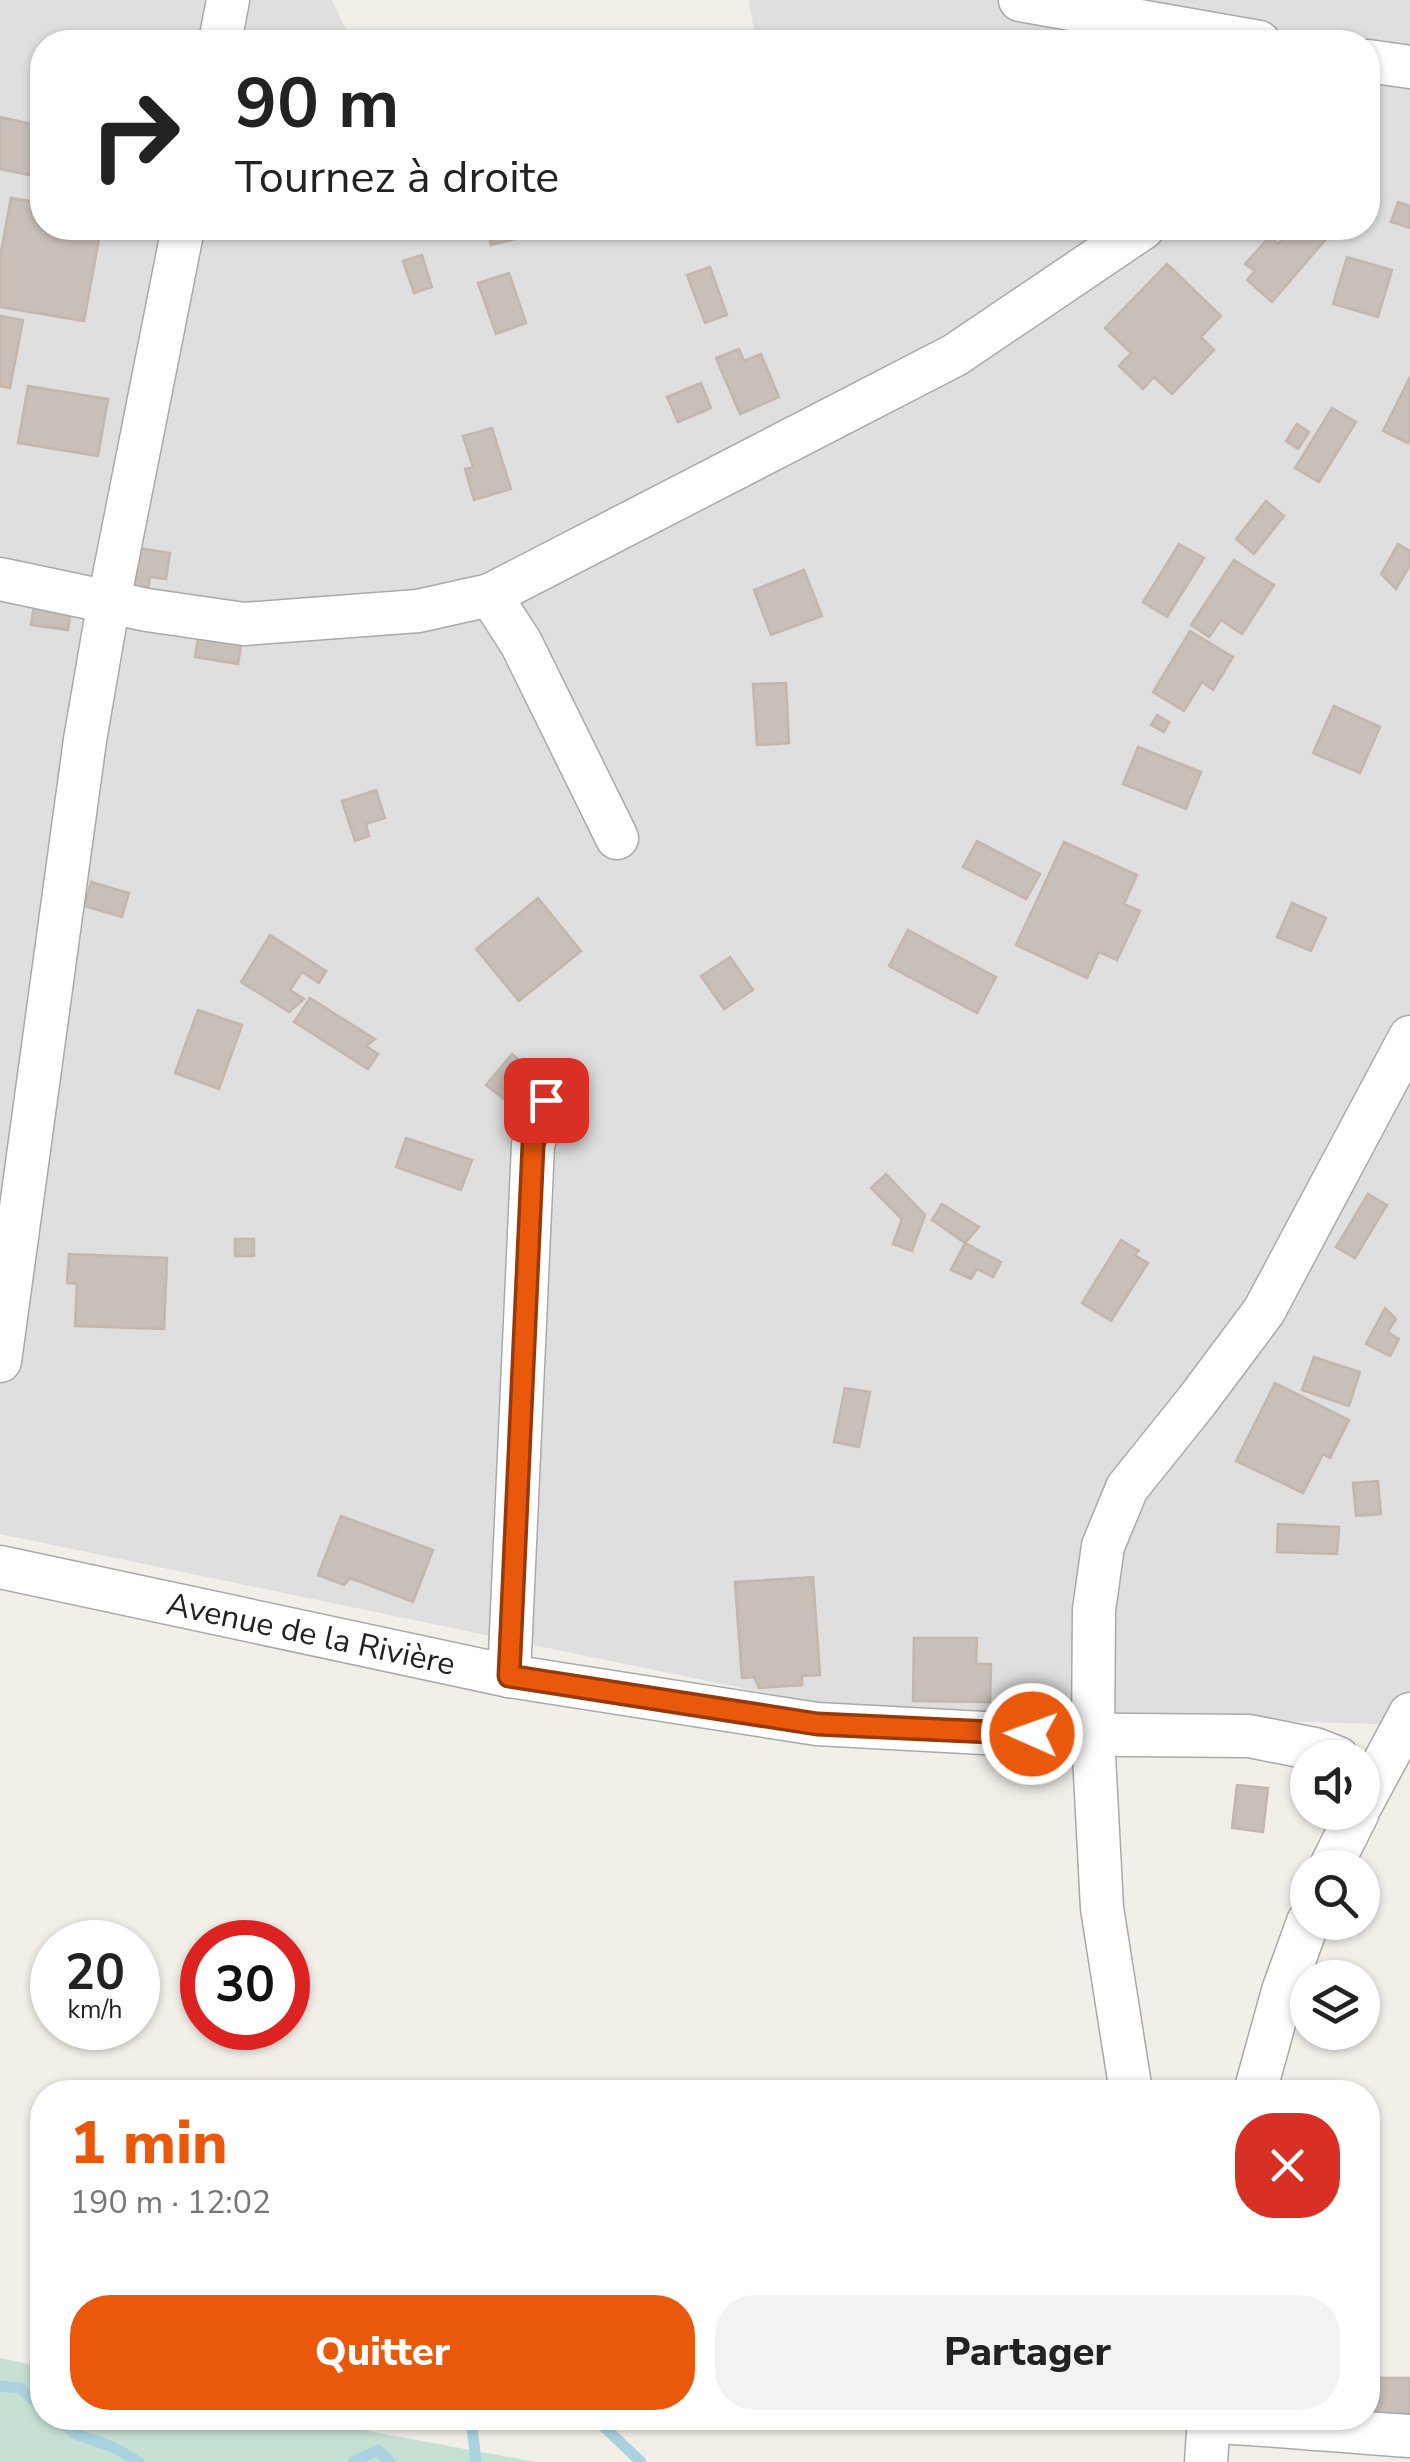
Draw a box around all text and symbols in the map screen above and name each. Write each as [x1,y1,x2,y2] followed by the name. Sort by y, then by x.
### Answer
[235,56,399,152] text: 90 m
[70,70,200,200] icon: right
[235,147,559,208] text: Tournez à droite
[504,1058,589,1143] pin
[519,1073,574,1128] icon: arrive
[163,1582,459,1685] street label: Avenue de la Rivière
[980,1682,1084,1786] position arrow
[1290,1740,1380,2050] map controls
[1290,1740,1380,1830] button: sound
[1290,1850,1380,1940] button: search
[180,1920,310,2050] speed limit sign: 30
[65,1938,125,2007] text: 20
[1290,1960,1380,2050] button: layers
[67,1993,123,2027] text: km/h
[70,2102,228,2184] text: 1 min
[1235,2113,1340,2218] button: close
[70,2181,271,2224] text: 190 m · 12:02
[70,2295,695,2410] button: Quitter
[715,2295,1340,2410] button: Partager

